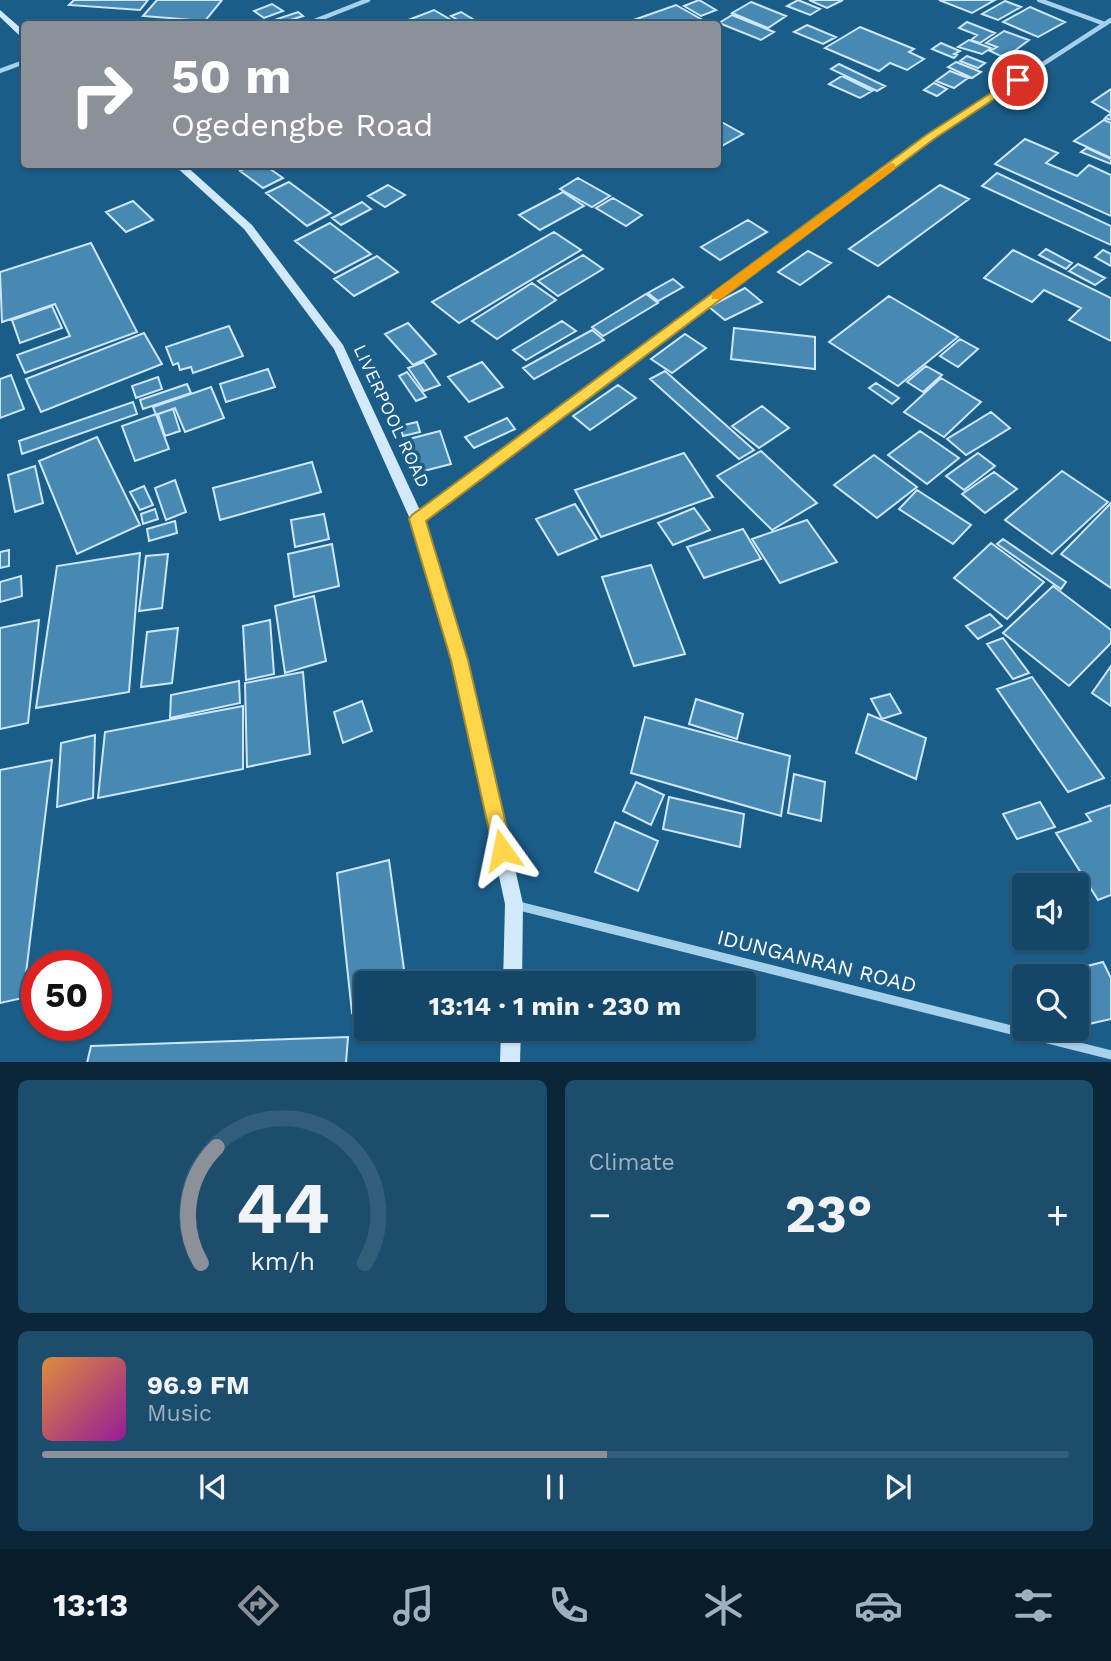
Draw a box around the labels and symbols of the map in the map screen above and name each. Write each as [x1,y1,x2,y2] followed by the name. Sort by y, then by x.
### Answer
[988,50,1048,110] pin
[350,341,434,491] street label: LIVERPOOL ROAD
[465,813,539,887] position arrow
[715,924,919,998] street label: IDUNGANRAN ROAD
[21,950,112,1041] speed limit sign: 50

